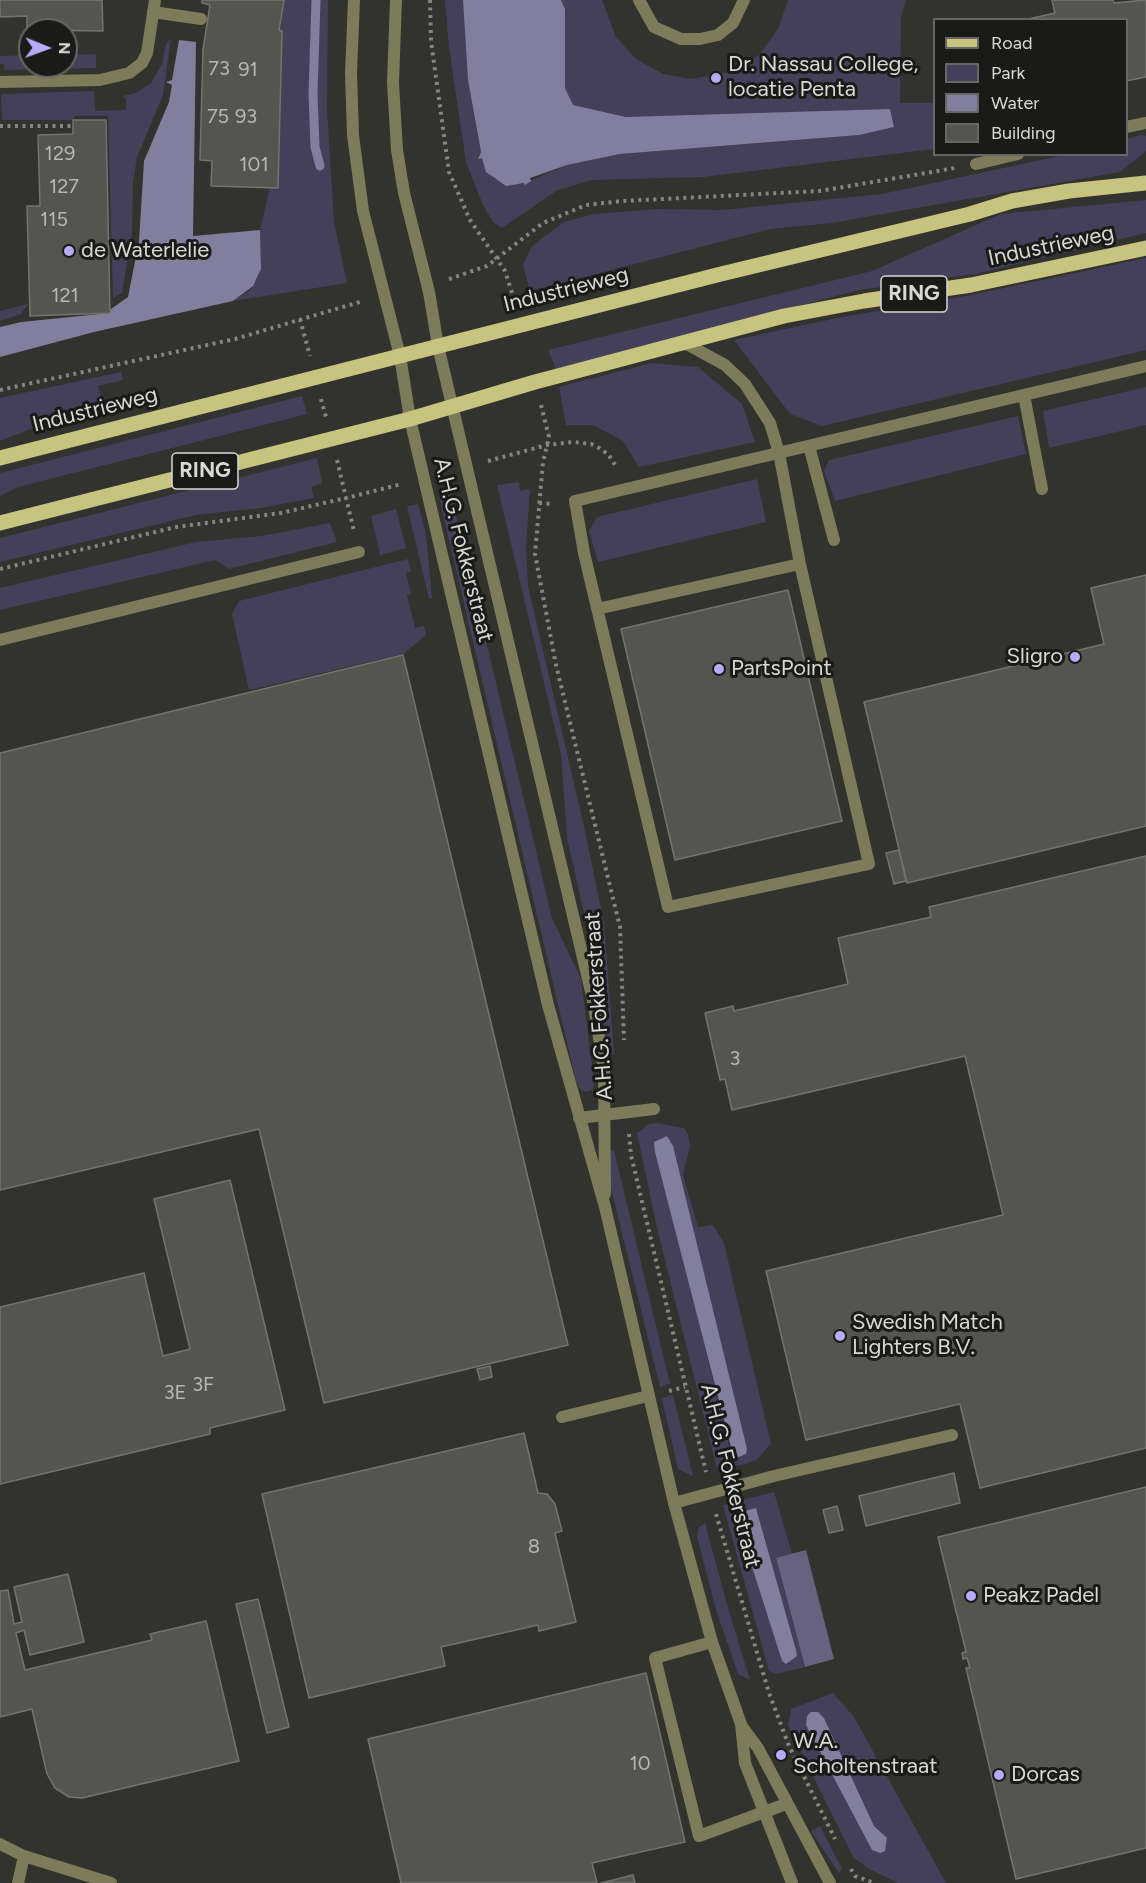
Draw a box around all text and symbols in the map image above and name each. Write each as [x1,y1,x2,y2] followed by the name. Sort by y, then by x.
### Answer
[18,18,78,78] north arrow
[933,18,1128,156] legend
[991,32,1032,54] text: Road
[55,42,74,55] text: N
[728,52,918,104] place label: Dr. Nassau College, locatie Penta
[208,57,230,81] house number: 73
[238,58,258,82] house number: 91
[991,62,1025,84] text: Park
[709,71,723,85] marker: Dr. Nassau College, locatie Penta
[991,92,1039,114] text: Water
[207,105,229,129] house number: 75
[235,105,257,129] house number: 93
[991,122,1056,144] text: Building
[45,142,75,166] house number: 129
[239,153,269,177] house number: 101
[49,175,79,199] house number: 127
[40,208,68,232] house number: 115
[986,220,1116,272] street label: Industrieweg
[81,238,209,264] place label: de Waterlelie
[62,244,76,258] marker: de Waterlelie
[501,262,631,318] street label: Industrieweg
[881,276,947,312] road number: RING
[51,284,79,308] house number: 121
[30,382,160,438] street label: Industrieweg
[172,453,238,489] road number: RING
[427,455,499,645] street label: A.H.G. Fokkerstraat
[1006,644,1063,670] place label: Sligro
[1068,650,1082,664] marker: Sligro
[731,656,832,682] place label: PartsPoint
[712,662,726,676] marker: PartsPoint
[579,911,619,1101] street label: A.H.G. Fokkerstraat
[730,1047,740,1071] house number: 3
[852,1310,1003,1362] place label: Swedish Match Lighters B.V.
[833,1329,847,1343] marker: Swedish Match Lighters B.V.
[192,1373,214,1397] house number: 3F
[164,1381,186,1405] house number: 3E
[694,1381,766,1571] street label: A.H.G. Fokkerstraat
[528,1535,540,1559] house number: 8
[983,1583,1099,1609] place label: Peakz Padel
[964,1589,978,1603] marker: Peakz Padel
[793,1729,938,1780] place label: W.A. Scholtenstraat
[774,1748,788,1762] marker: W.A. Scholtenstraat
[629,1752,651,1776] house number: 10
[1011,1762,1080,1788] place label: Dorcas
[992,1768,1006,1782] marker: Dorcas

